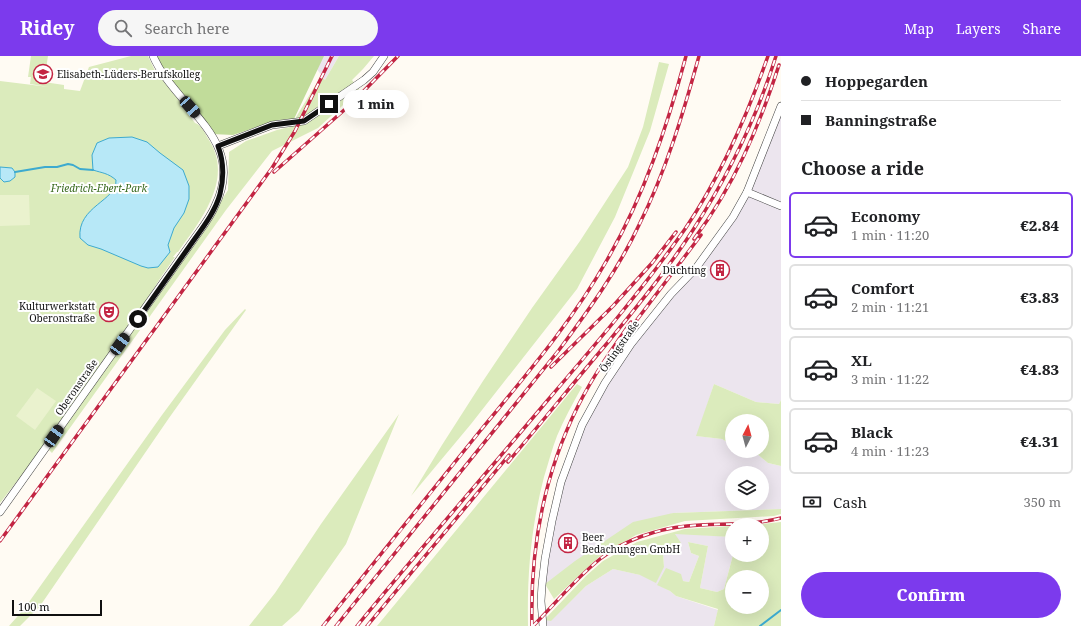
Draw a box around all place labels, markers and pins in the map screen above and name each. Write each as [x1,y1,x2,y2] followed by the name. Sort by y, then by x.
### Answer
[32,63,54,85] school or university icon: Elisabeth-Lüders-Berufskolleg
[57,67,201,81] place label: Elisabeth-Lüders-Berufskolleg
[709,259,731,281] building icon: Düchting
[663,263,707,277] place label: Düchting
[19,299,95,325] place label: Kulturwerkstatt Oberonstraße
[98,301,120,323] theatre icon: Kulturwerkstatt Oberonstraße
[582,530,680,556] place label: Beer Bedachungen GmbH
[557,532,579,554] building icon: Beer Bedachungen GmbH

